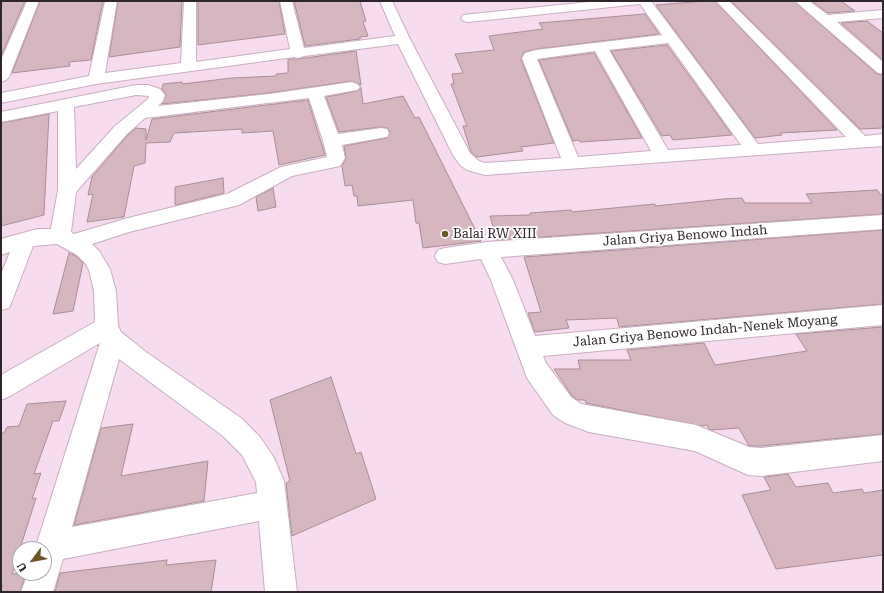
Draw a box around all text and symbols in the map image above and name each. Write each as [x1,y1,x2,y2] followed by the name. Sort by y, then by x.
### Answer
[602,222,768,250] street label: Jalan Griya Benowo Indah
[453,226,537,242] place label: Balai RW XIII
[440,229,450,239] marker: Balai RW XIII
[572,312,838,350] street label: Jalan Griya Benowo Indah-Nenek Moyang
[12,541,52,581] north arrow
[14,560,30,574] text: U

